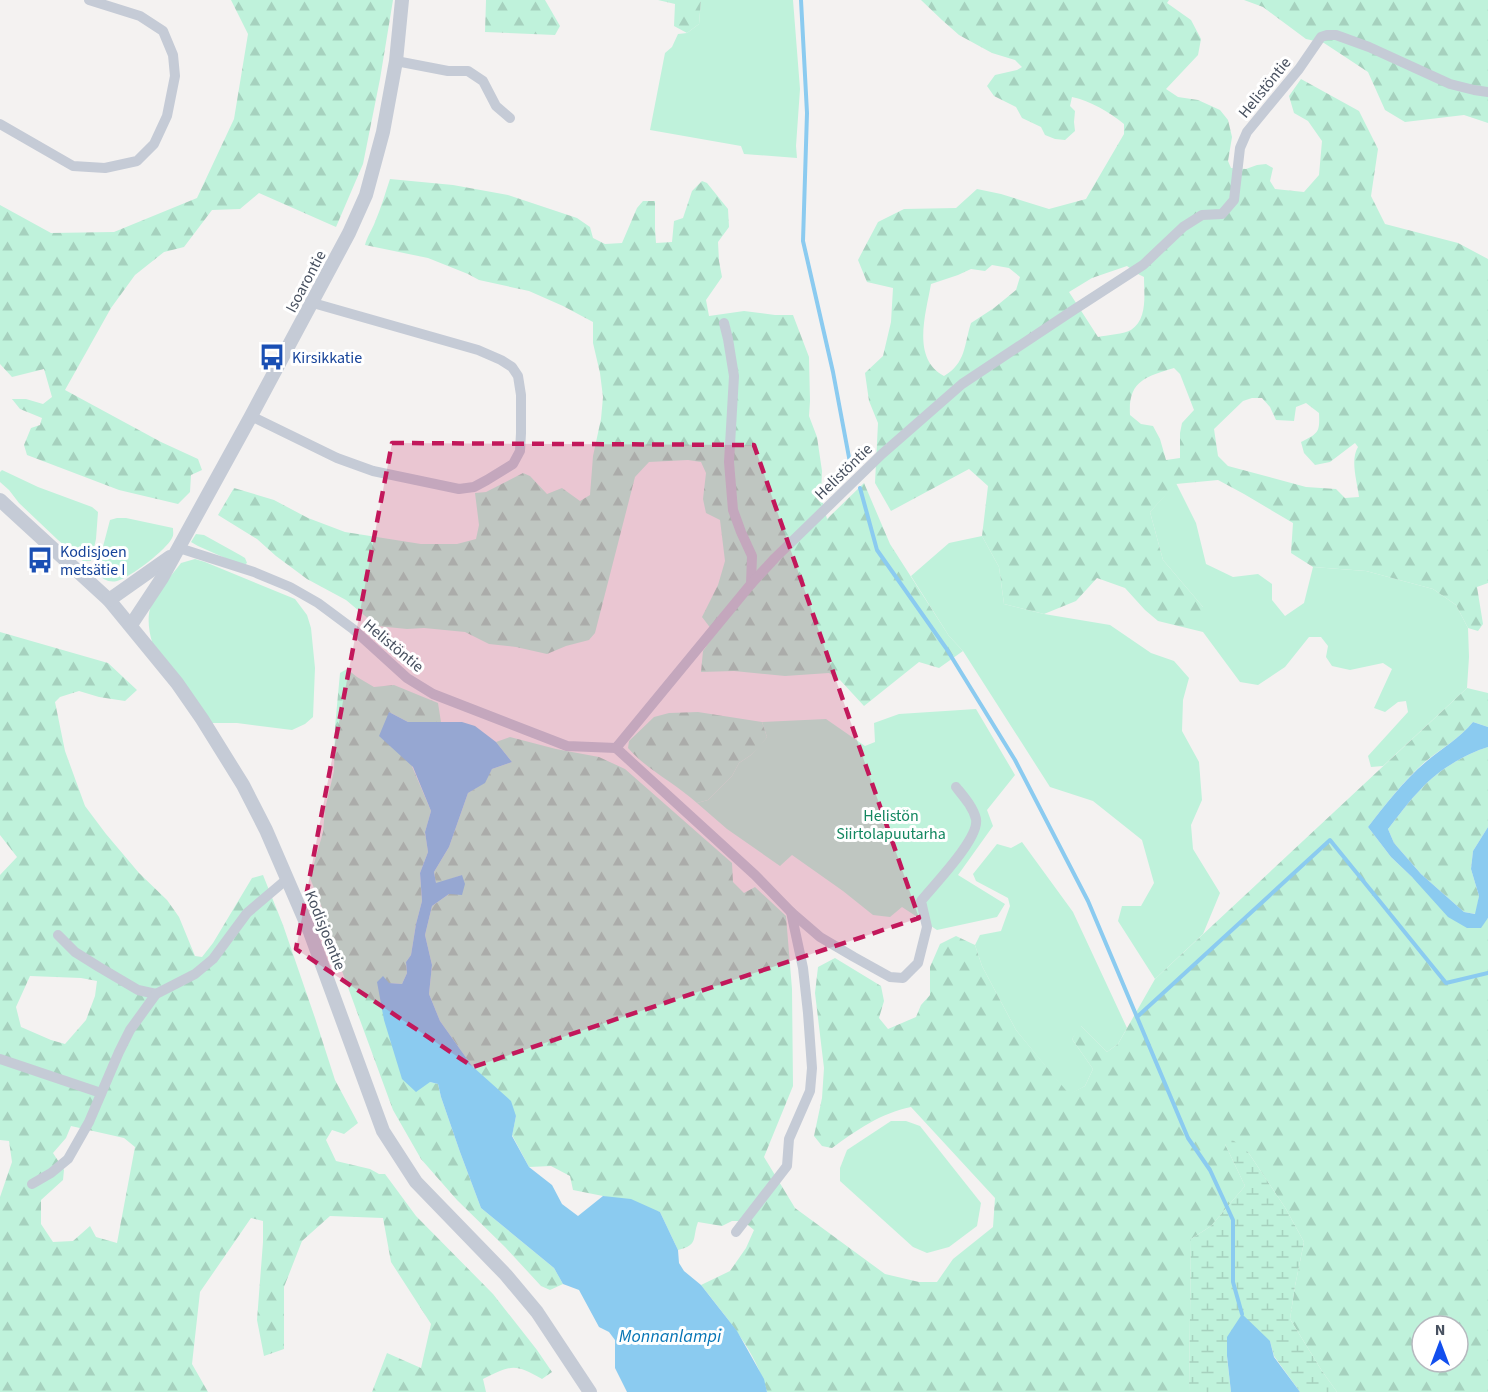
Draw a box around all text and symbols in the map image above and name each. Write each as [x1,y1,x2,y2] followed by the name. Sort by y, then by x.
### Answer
[1233,52,1296,123] street label: Helistöntie
[280,246,331,316] street label: Isoarontie
[257,342,287,372] bus stop icon: Kirsikkatie
[292,347,362,369] place label: Kirsikkatie
[810,439,878,505] street label: Helistöntie
[60,541,127,581] place label: Kodisjoen metsätie I
[25,545,55,575] bus stop icon: Kodisjoen metsätie I
[358,614,428,678] street label: Helistöntie
[836,805,946,845] park label: Helistön Siirtolapuutarha
[299,887,351,973] street label: Kodisjoentie
[1410,1314,1470,1374] north arrow
[1435,1319,1445,1341] text: N
[619,1324,722,1349] water label: Monnanlampi

